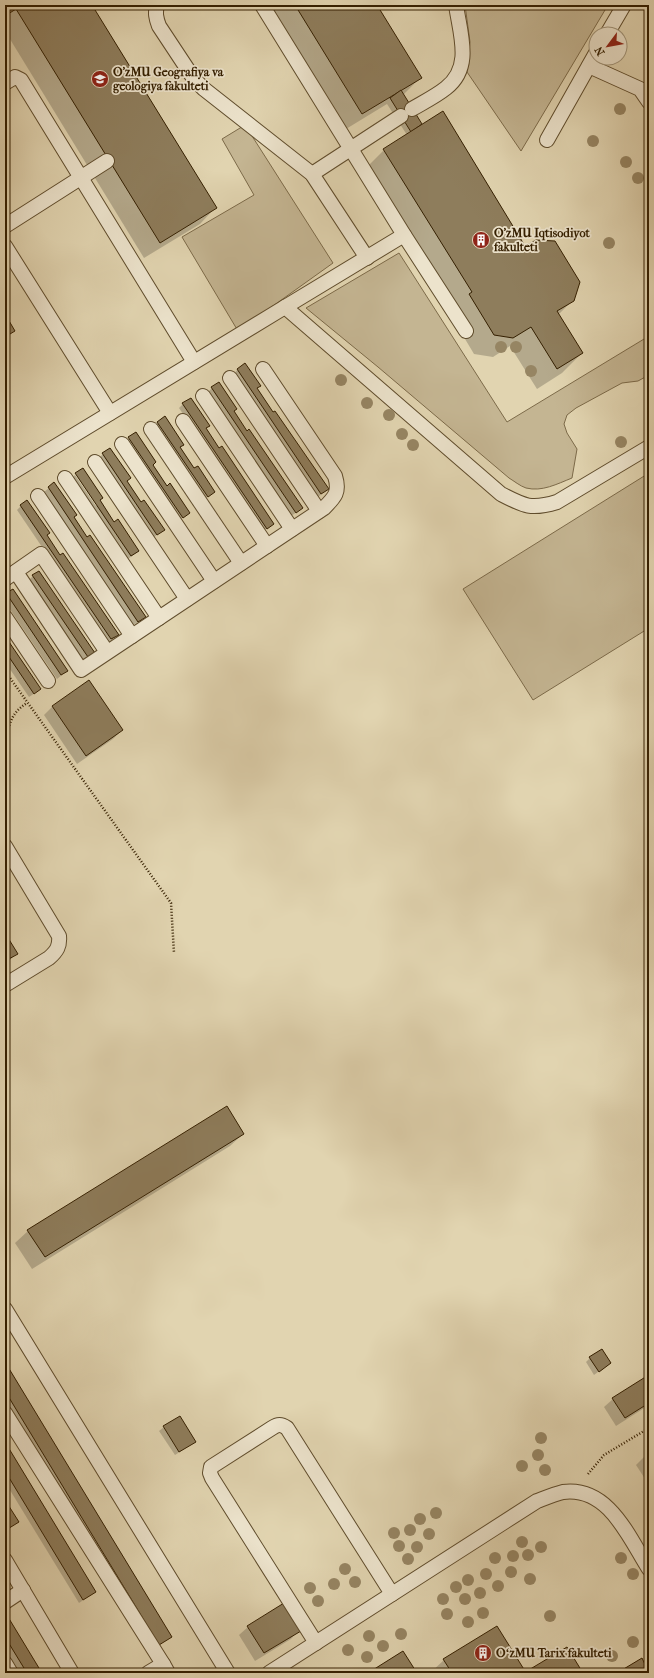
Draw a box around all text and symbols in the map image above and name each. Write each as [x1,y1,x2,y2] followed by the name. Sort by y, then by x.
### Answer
[588,26,628,66] north arrow
[592,44,608,58] text: N
[113,65,224,94] place label: O'zMU Geografiya va geologiya fakulteti
[90,69,110,89] school or university icon: O'zMU Geografiya va geologiya fakulteti
[493,226,590,254] place label: O'zMU Iqtisodiyot fakulteti
[471,230,491,250] building icon: O'zMU Iqtisodiyot fakulteti
[473,1643,493,1663] building icon: OʻzMU Tarix fakulteti
[496,1646,612,1660] place label: OʻzMU Tarix fakulteti

